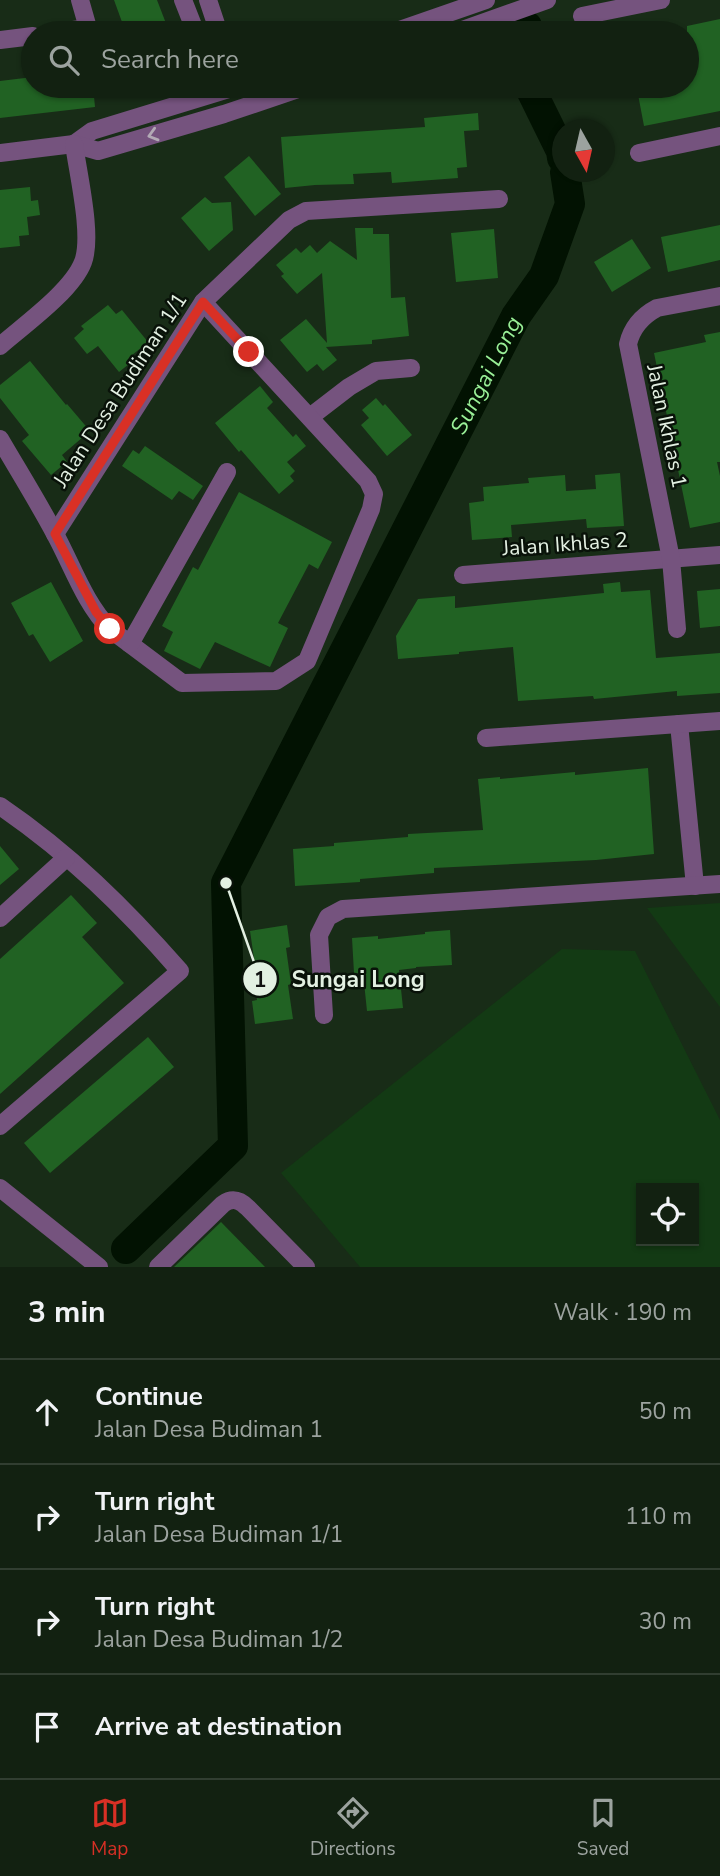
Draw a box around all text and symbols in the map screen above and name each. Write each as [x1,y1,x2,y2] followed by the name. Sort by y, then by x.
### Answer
[21,21,699,98] search box
[45,41,83,79] icon: search
[101,42,239,77] text: Search here
[552,119,615,182] north arrow
[148,126,160,141] one-way arrow
[46,287,193,494] street label: Jalan Desa Budiman 1/1
[443,311,529,440] water label: Sungai Long
[233,336,264,367] route end
[640,361,694,490] street label: Jalan Ikhlas 1
[500,526,629,562] street label: Jalan Ikhlas 2
[94,613,125,644] route start
[243,957,439,1001] callout: Sungai Long
[291,964,425,995] text: Sungai Long
[254,966,266,994] text: 1
[636,1183,699,1246] map controls
[636,1183,699,1246] button: locate
[28,1292,106,1333] text: 3 min
[553,1297,692,1328] text: Walk · 190 m
[95,1379,203,1414] text: Continue
[28,1393,66,1431] icon: ahead
[639,1396,692,1427] text: 50 m
[95,1414,323,1445] text: Jalan Desa Budiman 1
[95,1484,214,1519] text: Turn right
[28,1498,66,1536] icon: right
[625,1501,692,1532] text: 110 m
[95,1519,343,1550] text: Jalan Desa Budiman 1/1
[95,1589,214,1624] text: Turn right
[28,1603,66,1641] icon: right
[639,1606,692,1637] text: 30 m
[95,1624,343,1655] text: Jalan Desa Budiman 1/2
[28,1708,66,1746] icon: arrive
[95,1709,342,1744] text: Arrive at destination
[91,1794,129,1862] tab: Map
[310,1794,396,1862] tab: Directions
[577,1794,629,1862] tab: Saved

